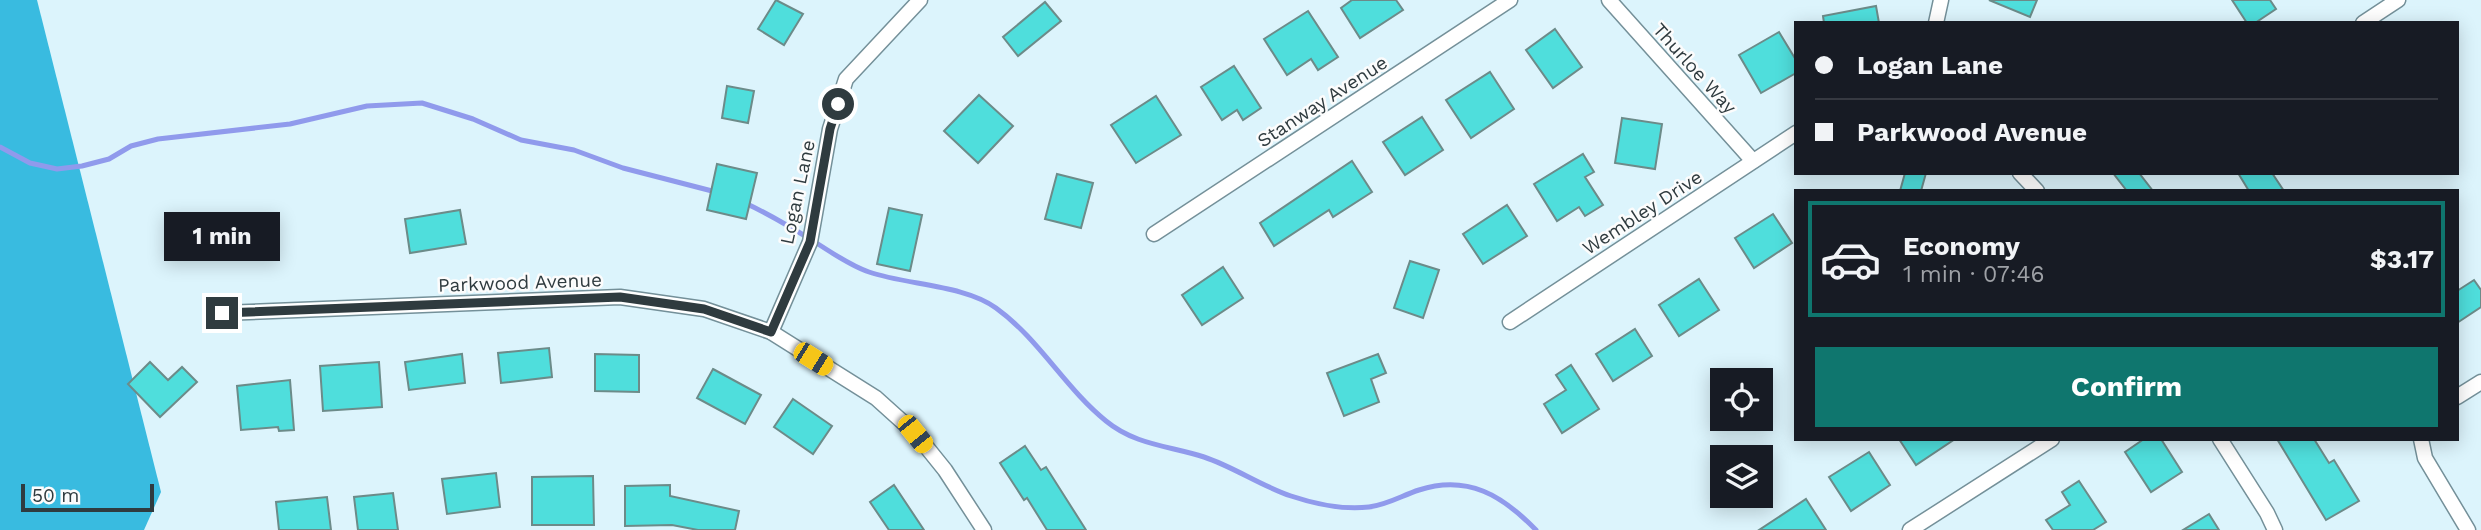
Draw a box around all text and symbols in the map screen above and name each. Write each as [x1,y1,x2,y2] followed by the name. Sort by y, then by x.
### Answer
[1648,18,1741,119] street label: Thurloe Way
[1857,50,2003,80] text: Logan Lane
[1253,51,1392,152] street label: Stanway Avenue
[822,88,854,120] route start
[1857,117,2087,147] text: Parkwood Avenue
[775,138,820,247] street label: Logan Lane
[1578,165,1706,260] street label: Wembley Drive
[164,212,280,260] callout: 1 min
[192,223,252,250] text: 1 min
[1819,228,1882,291] icon: car
[1903,231,2020,261] text: Economy
[2370,244,2434,274] text: $3.17
[1903,261,2045,288] text: 1 min · 07:46
[438,268,602,297] street label: Parkwood Avenue
[206,297,238,329] route end
[790,339,837,379] car
[1815,347,2438,427] button: Confirm
[1710,368,1773,508] map controls
[1710,368,1773,431] button: locate
[894,411,937,457] car
[1710,445,1773,508] button: layers
[21,481,154,513] scale bar
[32,484,79,507] text: 50 m

